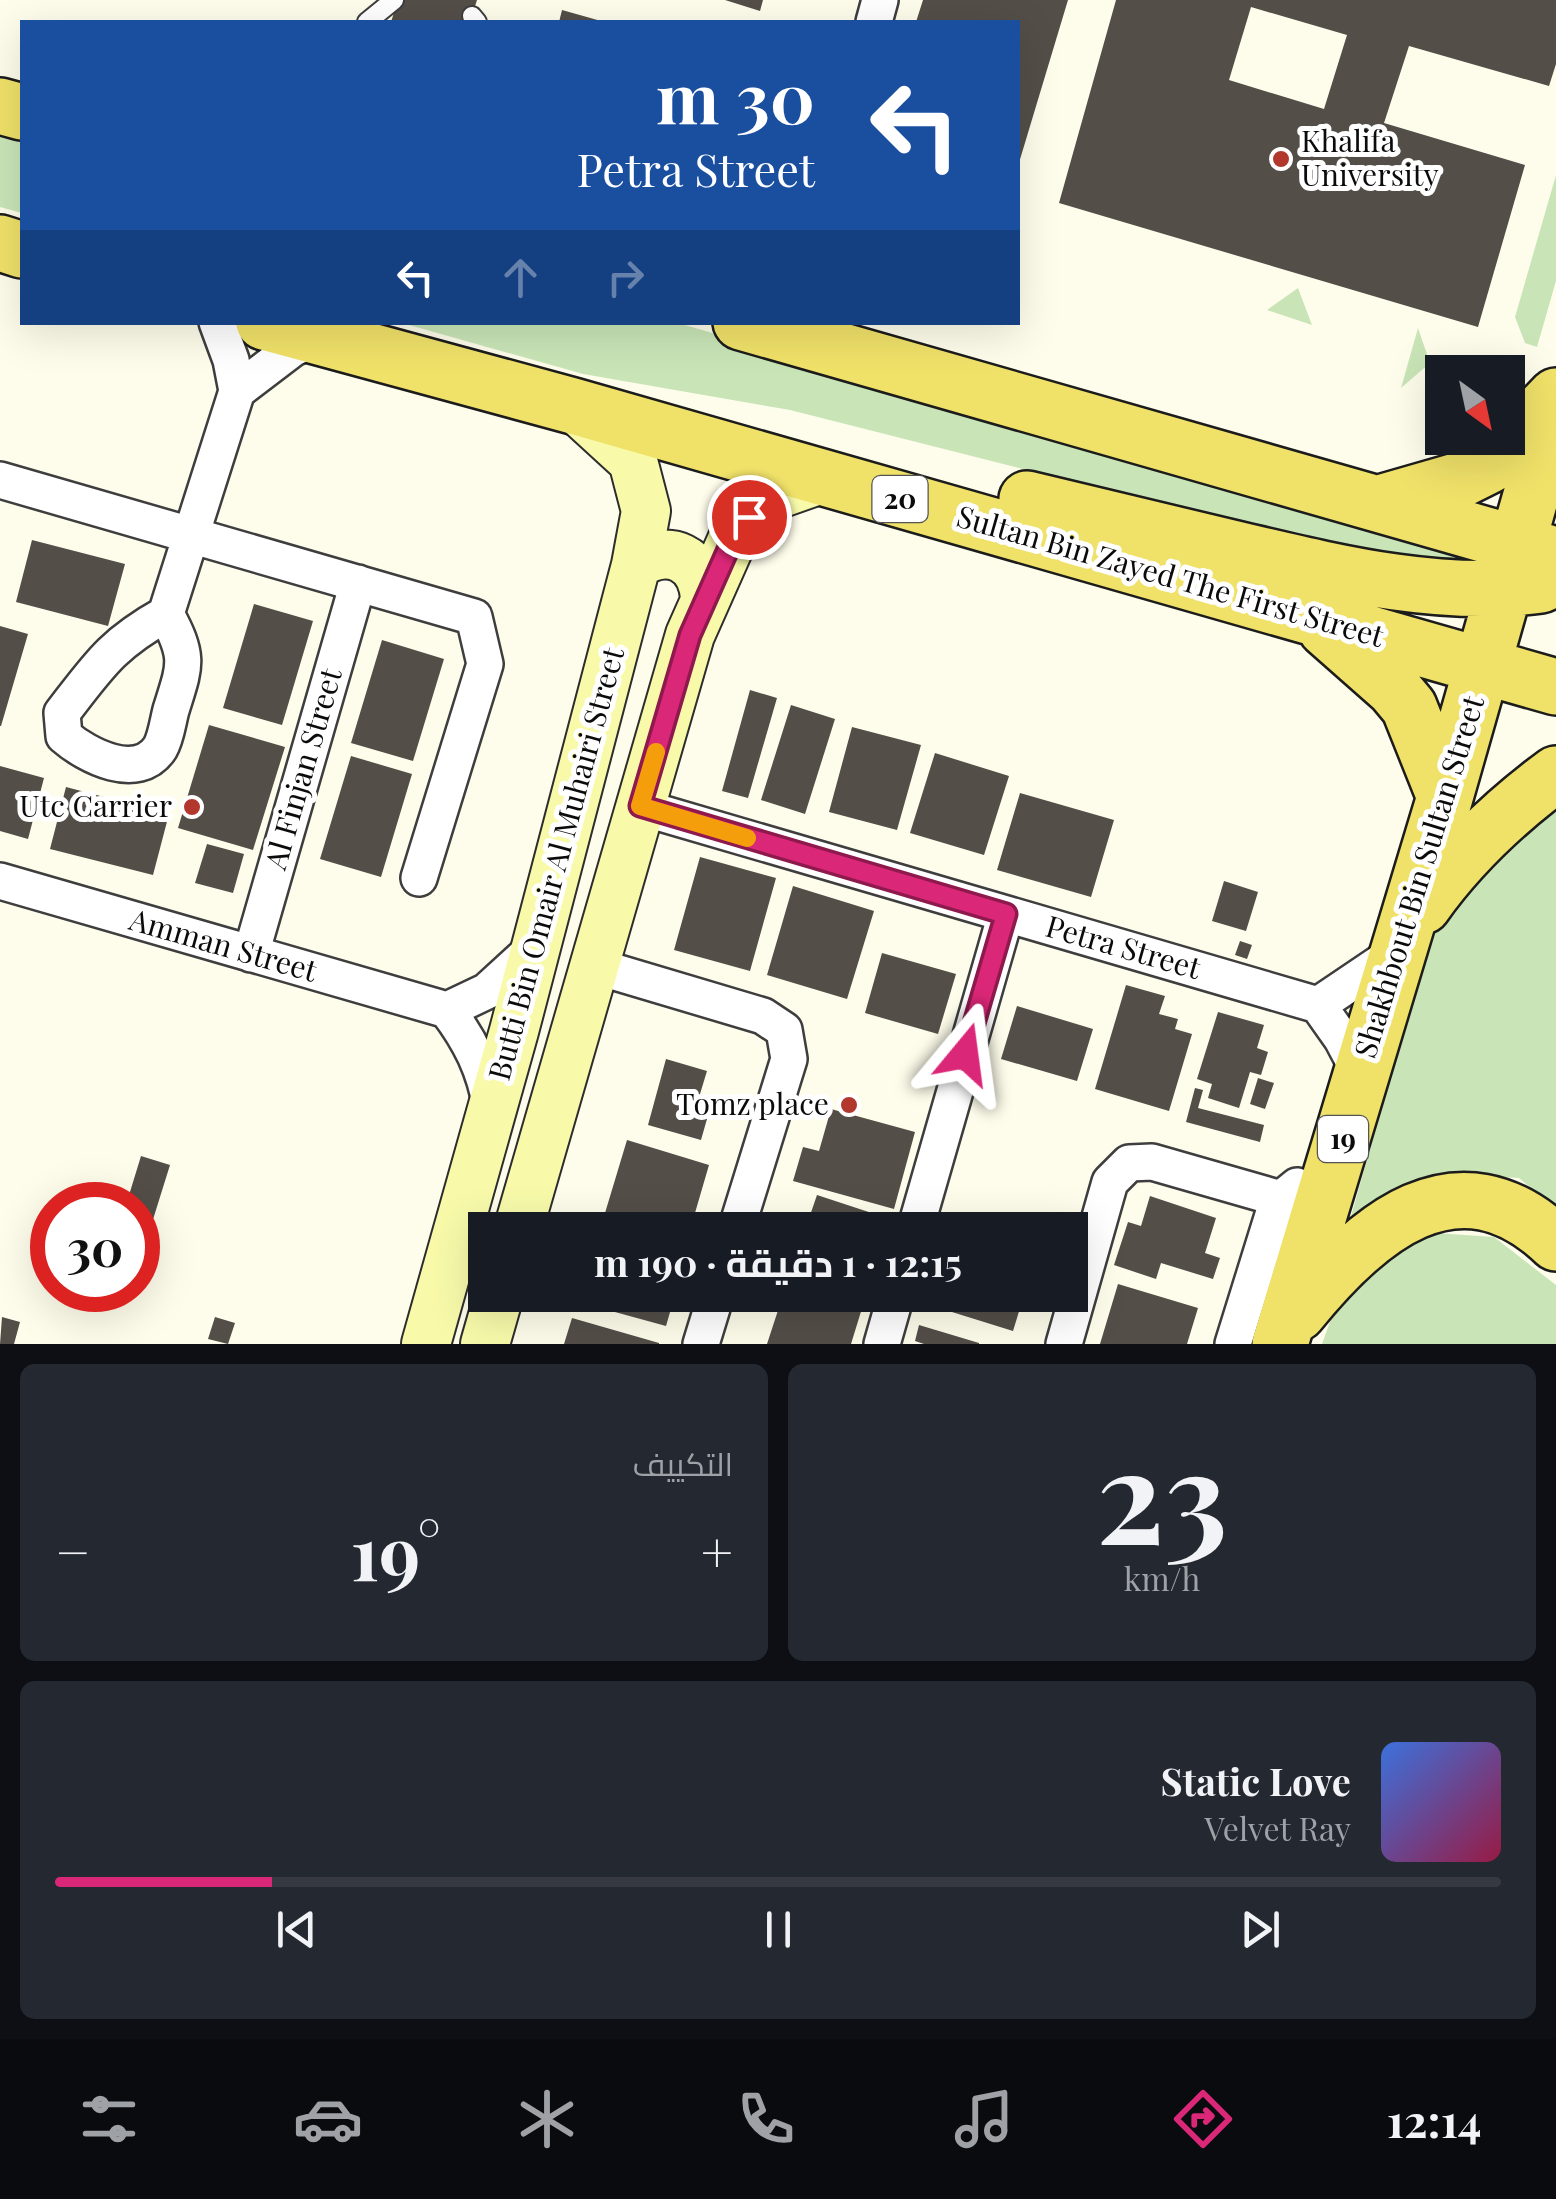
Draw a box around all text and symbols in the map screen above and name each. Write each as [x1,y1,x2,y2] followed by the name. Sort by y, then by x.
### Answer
[656,48,815,142] text: 30 m
[850,60,980,190] icon: left
[1301,120,1439,194] place label: Khalifa University
[577,138,815,198] text: Petra Street
[1270,148,1292,170] marker: Khalifa University
[388,250,443,305] icon: left
[493,250,548,305] icon: ahead
[598,250,653,305] icon: right
[1425,355,1525,455] north arrow
[1425,355,1525,455] map controls
[707,475,792,560] pin
[872,476,928,522] road number: 20
[722,490,777,545] icon: arrive
[953,495,1389,655] street label: Sultan Bin Zayed The First Street
[478,642,632,1084] street label: Butti Bin Omair Al Muhairi Street
[254,663,350,875] street label: Al Finjan Street
[1344,690,1492,1062] street label: Shakhbout Bin Sultan Street
[19,785,172,825] place label: Utc Carrier
[181,796,203,818] marker: Utc Carrier
[124,898,322,990] street label: Amman Street
[1042,905,1206,987] street label: Petra Street
[913,1002,1017,1106] position arrow
[676,1083,829,1123] place label: Tomz place
[838,1094,860,1116] marker: Tomz place
[1318,1116,1368,1162] road number: 19
[30,1182,160,1312] speed limit sign: 30
[594,1236,962,1287] text: 12:15 · 1 دقيقة · 190 m
[1096,1404,1228,1578] text: 23
[633,1441,733,1484] text: التكييف
[350,1500,441,1600] text: 19°
[55,1513,91,1587] text: −
[701,1513,733,1587] text: +
[1124,1556,1200,1599] text: km/h
[1161,1755,1351,1806] text: Static Love
[1205,1806,1351,1849] text: Velvet Ray
[269,1902,324,1957] icon: previous
[751,1902,806,1957] icon: pause
[1233,1902,1288,1957] icon: next
[74,2084,144,2154] icon: filters
[293,2084,363,2154] icon: car
[512,2084,582,2154] icon: climate
[731,2084,801,2154] icon: phone
[949,2084,1019,2154] icon: music
[1168,2084,1238,2154] icon: directions
[1387,2089,1482,2149] text: 12:14

